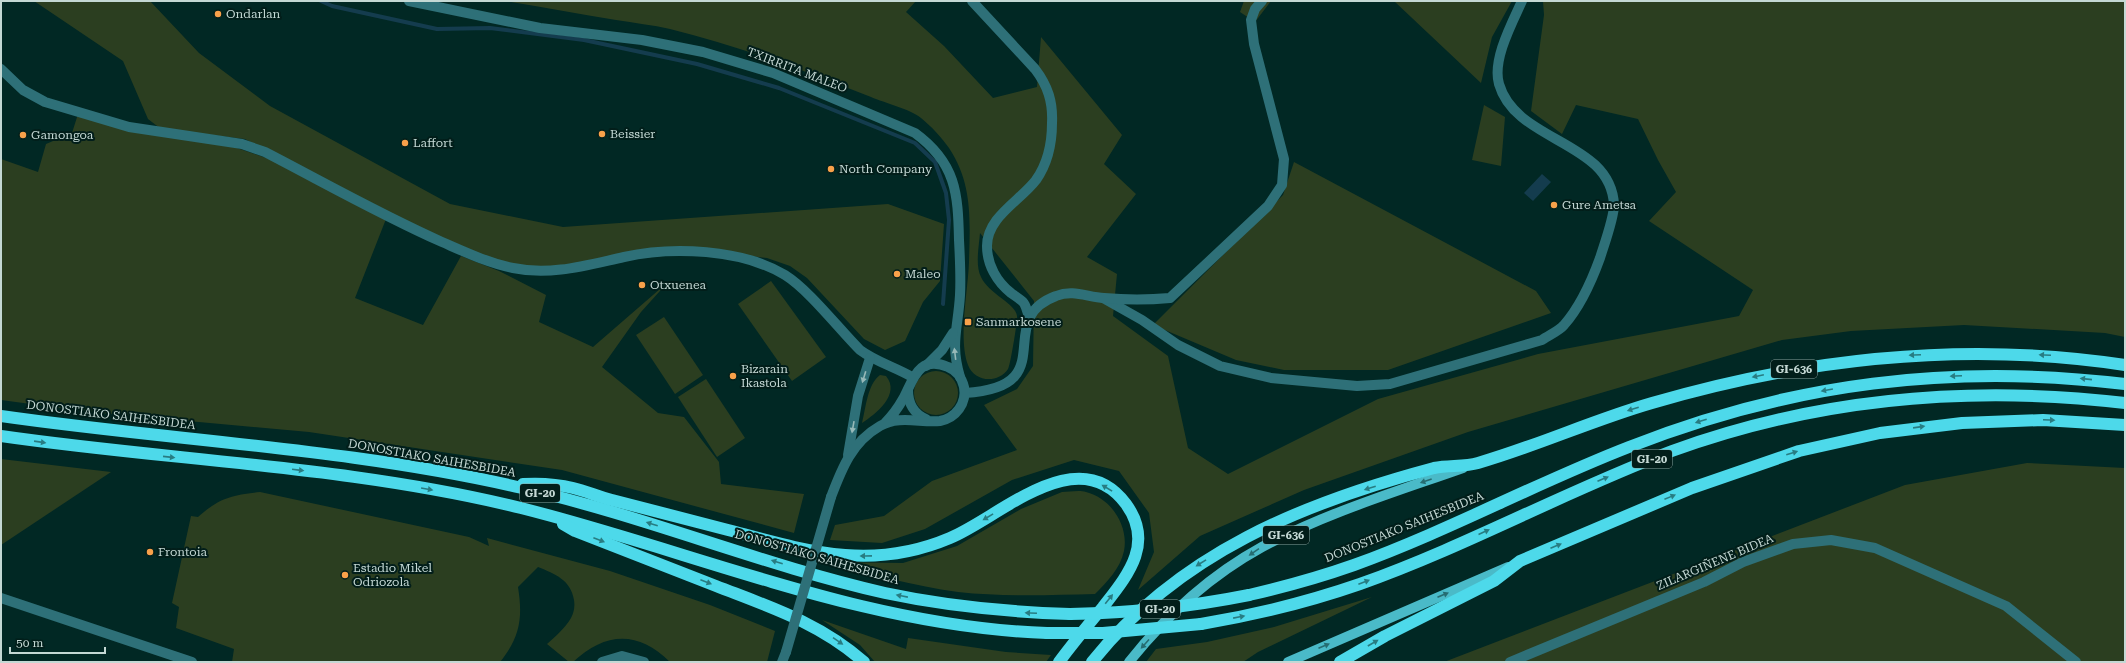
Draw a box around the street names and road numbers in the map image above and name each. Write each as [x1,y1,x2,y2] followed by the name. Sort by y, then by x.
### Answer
[745,44,849,96] street label: TXIRRITA MALEO
[1771,360,1817,378] road number: GI-636
[26,398,197,432] street label: DONOSTIAKO SAIHESBIDEA
[347,436,518,480] street label: DONOSTIAKO SAIHESBIDEA
[1632,450,1672,468] road number: GI-20
[520,484,560,502] road number: GI-20
[1322,488,1486,565] street label: DONOSTIAKO SAIHESBIDEA
[1263,526,1309,544] road number: GI-636
[733,527,901,587] street label: DONOSTIAKO SAIHESBIDEA
[1655,531,1776,593] street label: ZILARGIÑENE BIDEA
[1140,600,1180,618] road number: GI-20

